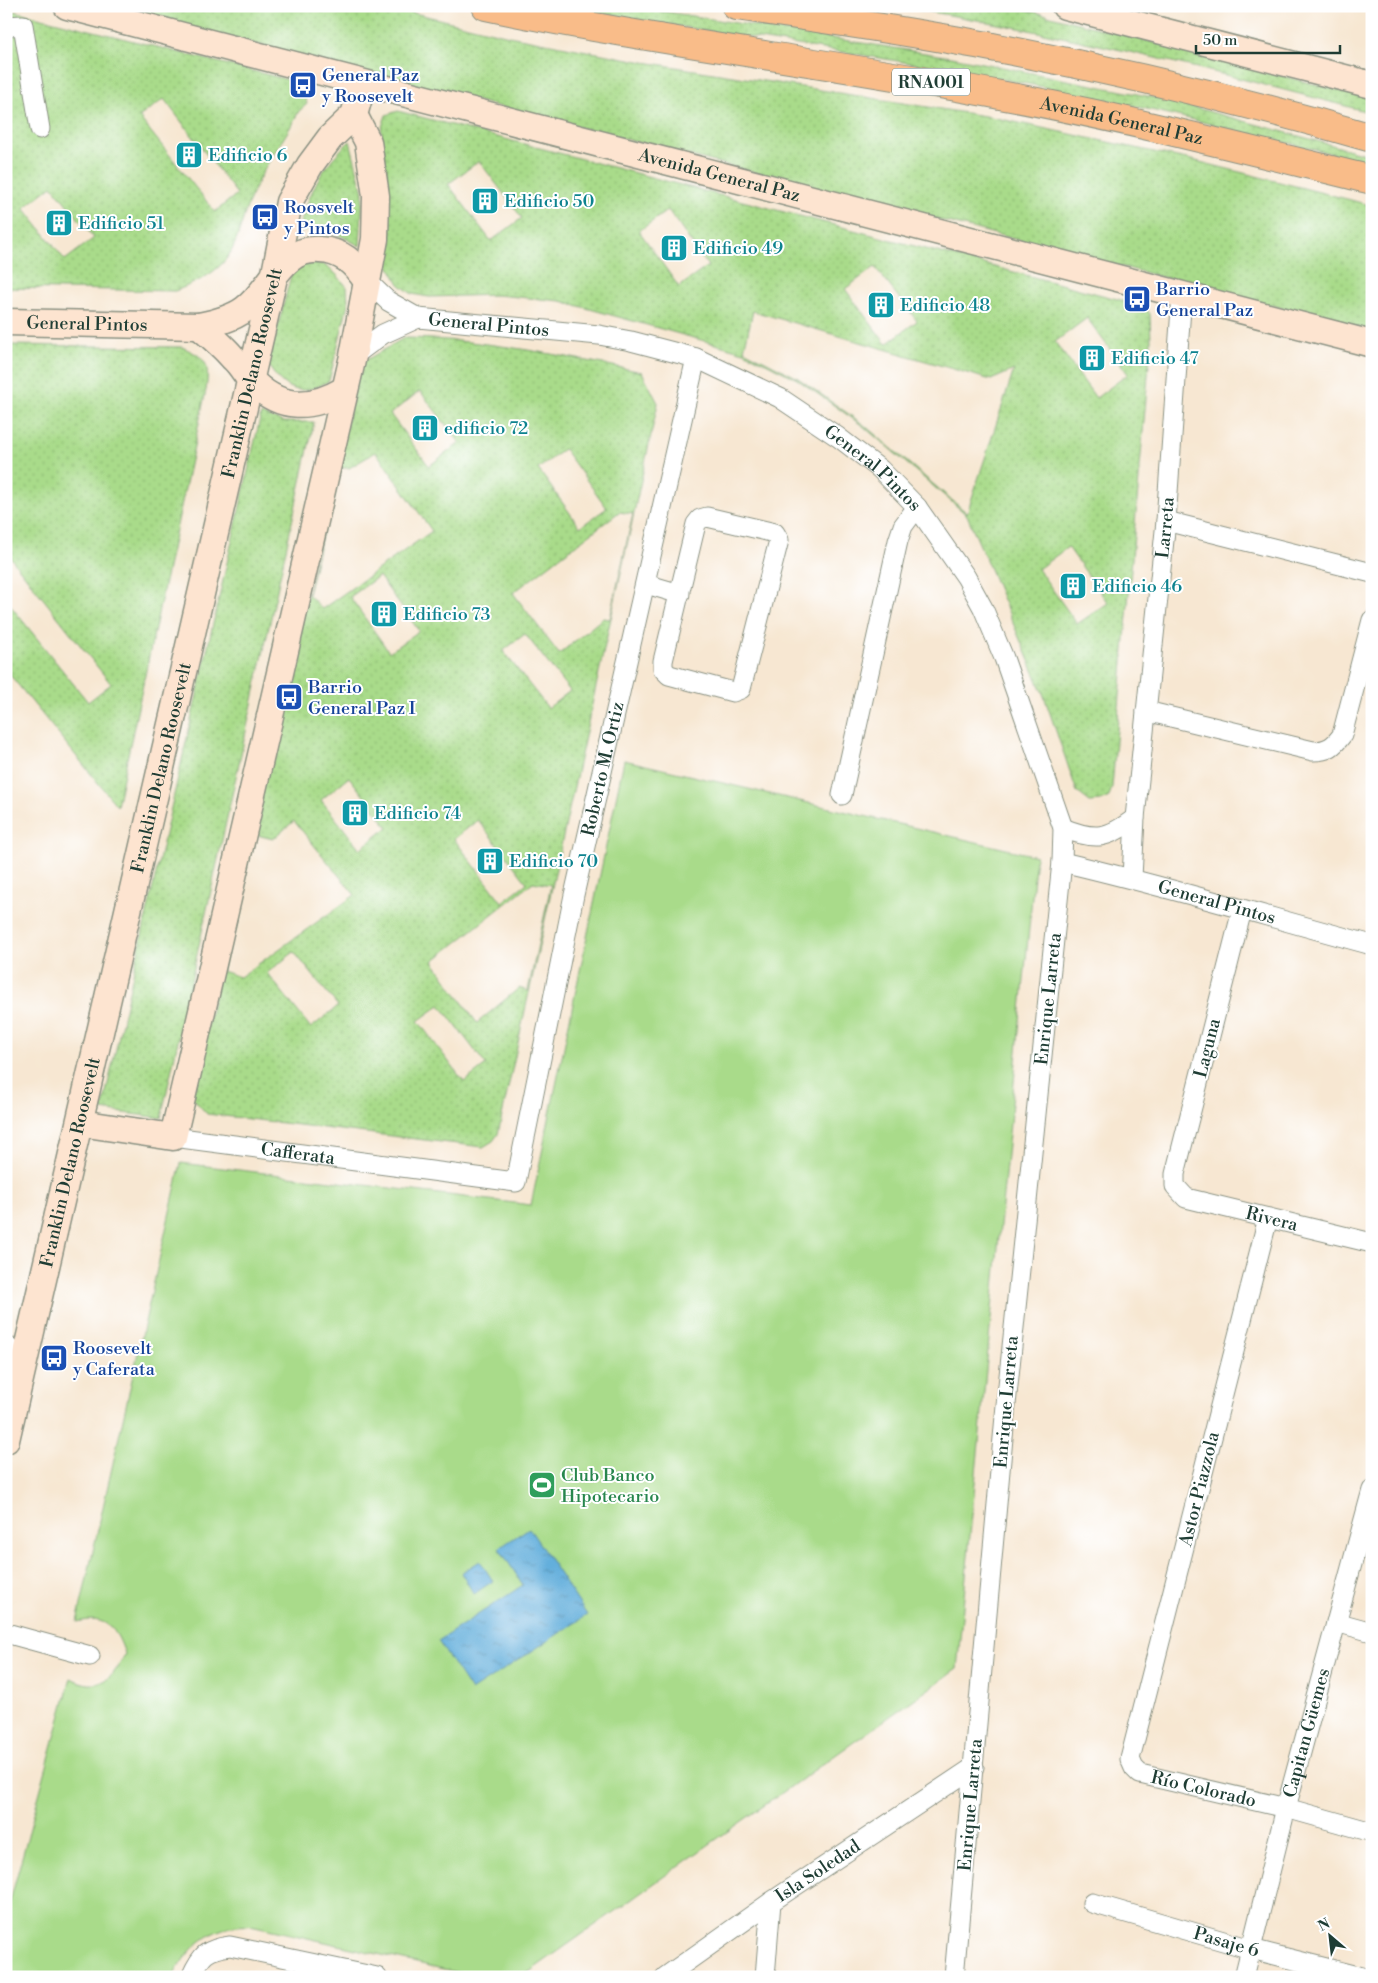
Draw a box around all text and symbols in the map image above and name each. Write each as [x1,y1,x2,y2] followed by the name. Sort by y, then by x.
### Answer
[1196,22,1339,54] scale bar
[1203,31,1237,50] text: 50 m
[321,64,419,108] place label: General Paz y Roosevelt
[892,68,970,95] road number: RNA001
[288,70,318,100] bus stop icon: General Paz y Roosevelt
[1037,92,1205,150] street label: Avenida General Paz
[174,140,204,170] building icon: Edificio 6
[635,143,803,207] street label: Avenida General Paz
[208,144,287,167] place label: Edificio 6
[470,186,500,216] building icon: Edificio 50
[504,190,594,213] place label: Edificio 50
[283,196,355,240] place label: Roosvelt y Pintos
[250,202,280,232] bus stop icon: Roosvelt y Pintos
[44,208,74,238] building icon: Edificio 51
[78,212,164,235] place label: Edificio 51
[659,233,689,263] building icon: Edificio 49
[693,237,783,260] place label: Edificio 49
[217,265,288,481] street label: Franklin Delano Roosevelt
[1155,278,1253,322] place label: Barrio General Paz
[1122,284,1152,314] bus stop icon: Barrio General Paz
[866,290,896,320] building icon: Edificio 48
[900,294,990,317] place label: Edificio 48
[427,308,550,342] street label: General Pintos
[26,311,148,337] street label: General Pintos
[1077,343,1107,373] building icon: Edificio 47
[1111,347,1199,370] place label: Edificio 47
[410,413,440,443] building icon: edificio 72
[444,417,528,440] place label: edificio 72
[820,420,926,516] street label: General Pintos
[1151,495,1180,560] street label: Larreta
[1058,571,1088,601] building icon: Edificio 46
[1092,575,1182,598] place label: Edificio 46
[369,599,399,629] building icon: Edificio 73
[403,603,490,626] place label: Edificio 73
[126,660,197,875] street label: Franklin Delano Roosevelt
[307,676,416,720] place label: Barrio General Paz I
[274,682,304,712] bus stop icon: Barrio General Paz I
[577,700,630,838] street label: Roberto M. Ortiz
[340,798,370,828] building icon: Edificio 74
[374,802,462,825] place label: Edificio 74
[475,846,505,876] building icon: Edificio 70
[509,850,598,873] place label: Edificio 70
[1155,875,1278,930] street label: General Pintos
[1030,931,1067,1066] street label: Enrique Larreta
[1189,1015,1226,1080] street label: Laguna
[35,1054,106,1270] street label: Franklin Delano Roosevelt
[259,1138,337,1170] street label: Cafferata
[1243,1202,1301,1237] street label: Rivera
[989,1334,1024,1469] street label: Enrique Larreta
[72,1337,156,1381] place label: Roosevelt y Caferata
[39,1343,69,1373] bus stop icon: Roosevelt y Caferata
[1174,1429,1225,1550] street label: Astor Piazzola
[561,1464,659,1508] place label: Club Banco Hipotecario
[527,1470,557,1500] sports icon: Club Banco Hipotecario
[1278,1666,1335,1800] street label: Capitan Güemes
[953,1737,988,1872] street label: Enrique Larreta
[1149,1766,1258,1813] street label: Río Colorado
[771,1834,866,1908] street label: Isla Soledad
[1306,1910,1356,1960] north arrow
[1315,1915,1333,1936] text: N
[1191,1922,1262,1963] street label: Pasaje 6

